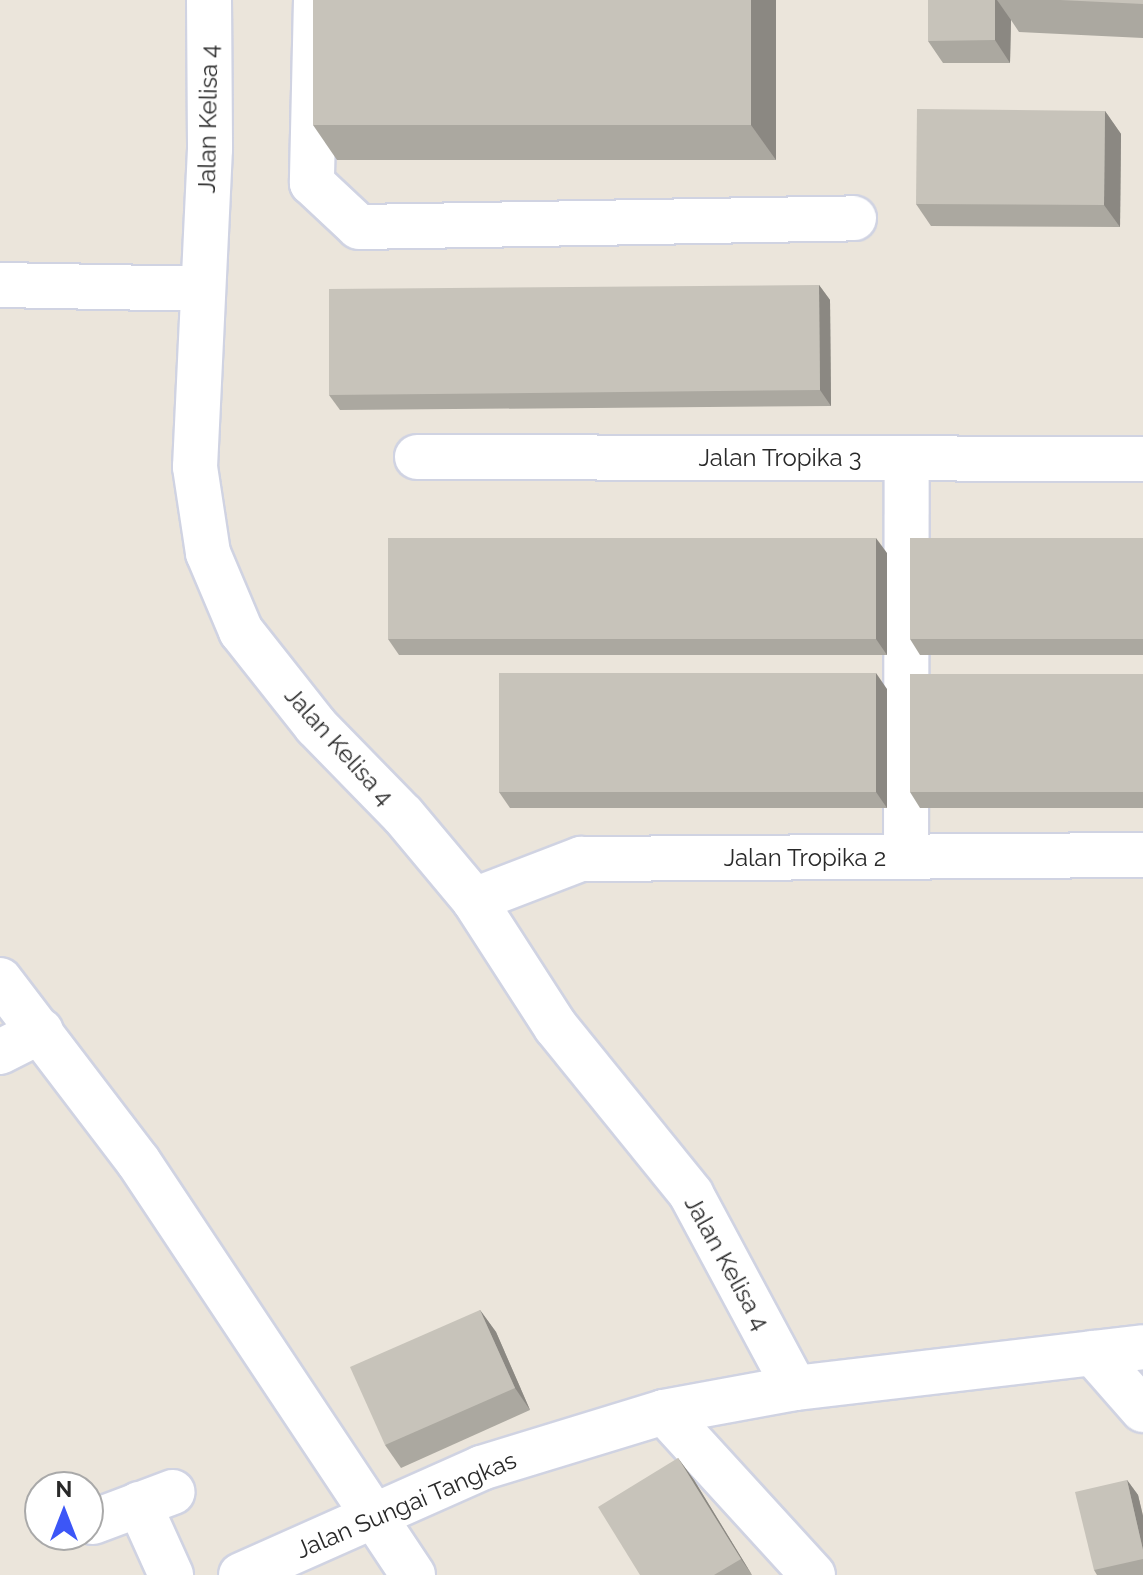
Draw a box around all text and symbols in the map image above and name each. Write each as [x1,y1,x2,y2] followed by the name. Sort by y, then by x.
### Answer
[192,44,224,194] street label: Jalan Kelisa 4
[698,444,862,472] street label: Jalan Tropika 3
[279,681,399,811] street label: Jalan Kelisa 4
[723,844,887,872] street label: Jalan Tropika 2
[678,1191,776,1335] street label: Jalan Kelisa 4
[291,1445,521,1565] street label: Jalan Sungai Tangkas
[24,1471,104,1551] north arrow
[56,1476,72,1502] text: N

